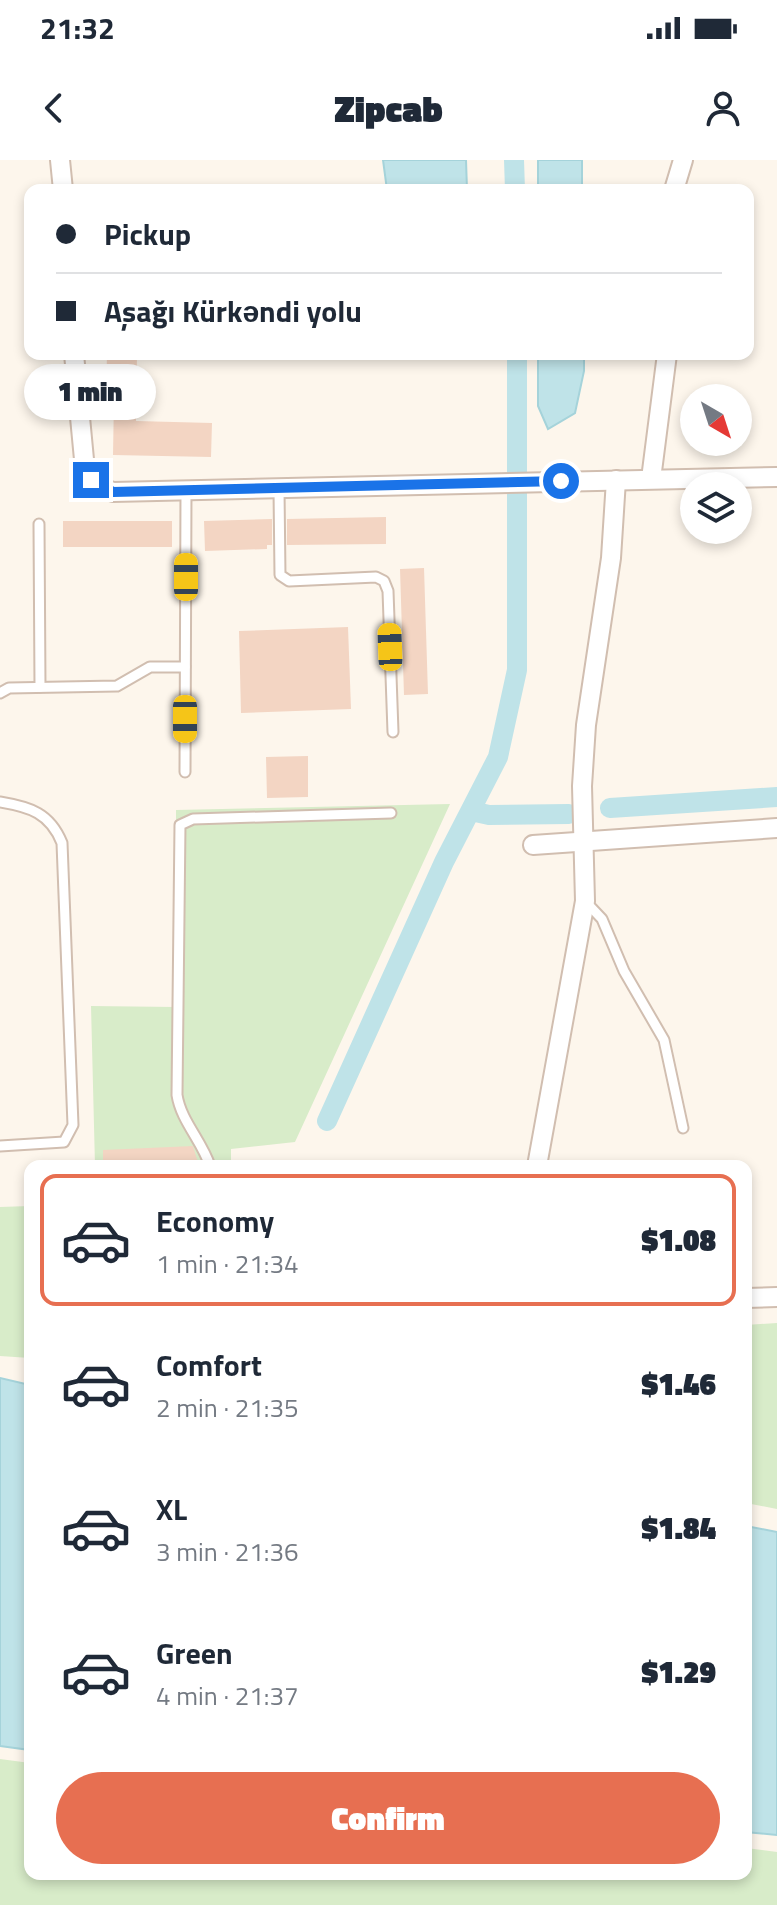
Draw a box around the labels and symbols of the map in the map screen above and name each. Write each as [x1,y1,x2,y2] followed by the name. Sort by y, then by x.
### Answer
[25,364,157,420] callout: 1 min
[680,384,752,456] north arrow
[73,462,109,498] route end
[543,463,579,499] route start
[174,553,198,601] car
[377,623,403,671] car
[173,695,197,743] car

